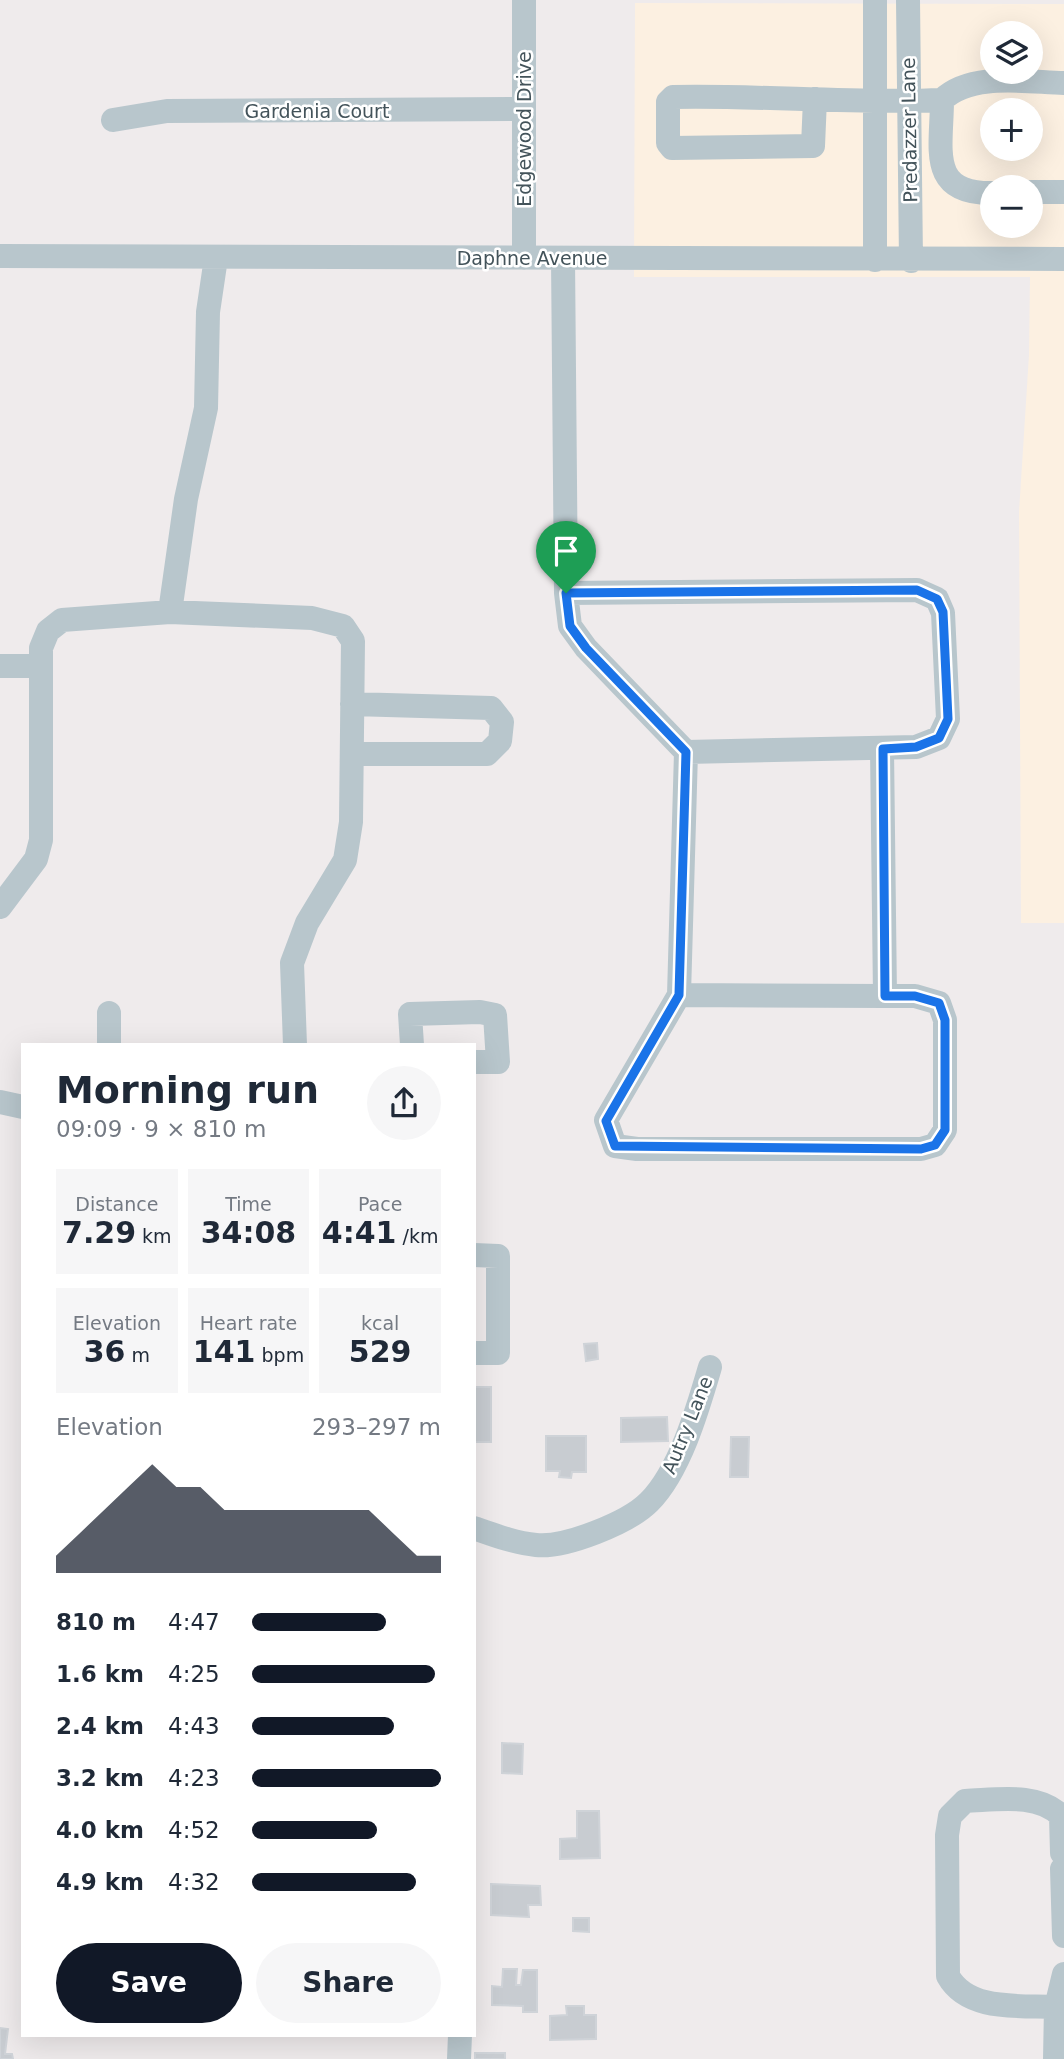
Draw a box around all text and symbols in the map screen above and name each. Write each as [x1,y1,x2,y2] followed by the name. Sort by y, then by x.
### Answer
[980,21,1043,238] map controls
[980,21,1043,84] button: layers
[513,51,535,207] street label: Edgewood Drive
[897,57,921,203] street label: Predazzer Lane
[980,98,1043,161] button: +
[245,100,389,122] street label: Gardenia Court
[980,175,1043,238] button: −
[457,247,607,269] street label: Daphne Avenue
[536,521,596,593] pin
[547,532,585,570] icon: arrive
[367,1066,441,1140] button: share
[56,1068,319,1112] text: Morning run
[56,1116,266,1142] text: 09:09 · 9 × 810 m
[75,1193,158,1215] text: Distance
[225,1193,272,1215] text: Time
[358,1193,402,1215] text: Pace
[62,1215,136,1250] text: 7.29
[201,1215,296,1250] text: 34:08
[322,1215,396,1250] text: 4:41
[136,1225,172,1247] text: km
[396,1225,438,1247] text: /km
[73,1312,161,1334] text: Elevation
[200,1312,297,1334] text: Heart rate
[361,1312,399,1334] text: kcal
[84,1334,125,1369] text: 36
[193,1334,255,1369] text: 141
[349,1334,411,1369] text: 529
[125,1344,150,1366] text: m
[255,1344,304,1366] text: bpm
[657,1373,717,1477] street label: Autry Lane
[56,1414,163,1440] text: Elevation
[312,1414,441,1440] text: 293–297 m
[56,1609,136,1635] text: 810 m
[168,1609,220,1635] text: 4:47
[56,1661,144,1687] text: 1.6 km
[168,1661,220,1687] text: 4:25
[56,1713,144,1739] text: 2.4 km
[168,1713,220,1739] text: 4:43
[56,1765,144,1791] text: 3.2 km
[168,1765,220,1791] text: 4:23
[56,1817,144,1843] text: 4.0 km
[168,1817,220,1843] text: 4:52
[56,1869,144,1895] text: 4.9 km
[168,1869,220,1895] text: 4:32
[56,1943,242,2023] button: Save
[256,1943,441,2023] button: Share

